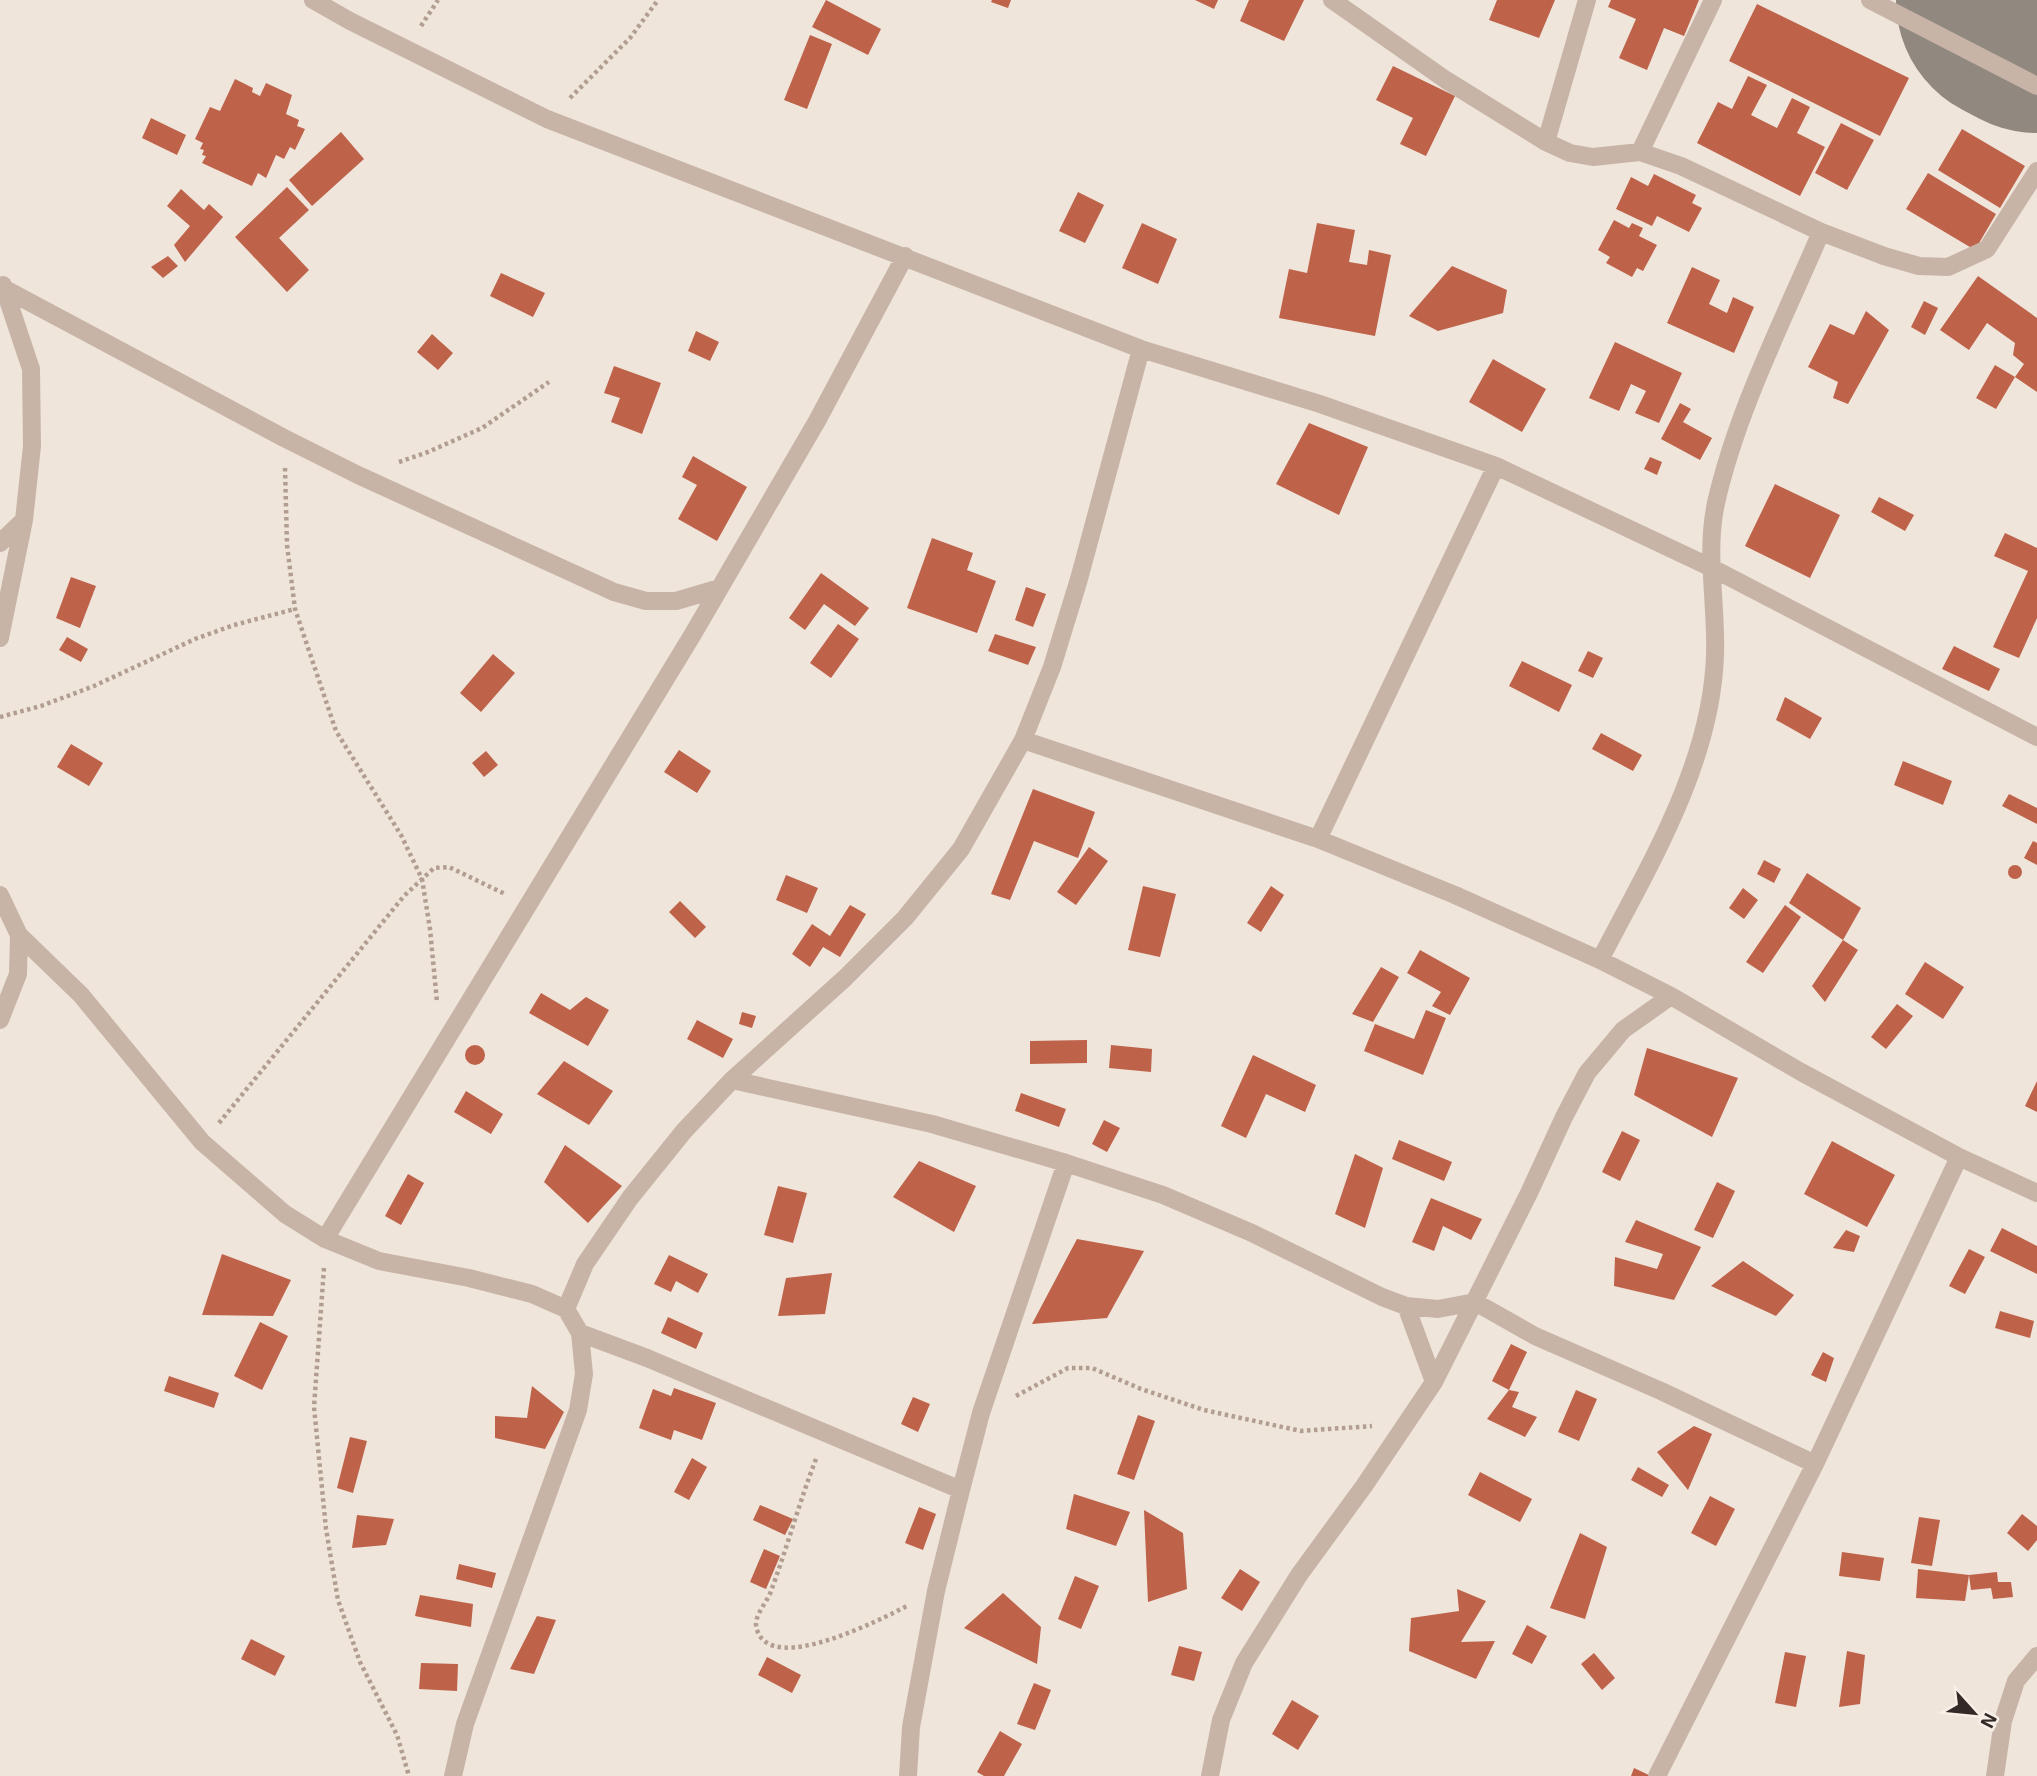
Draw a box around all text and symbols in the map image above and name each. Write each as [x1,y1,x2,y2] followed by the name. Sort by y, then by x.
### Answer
[1939,1678,2009,1748] north arrow
[1976,1710,2003,1732] text: N

